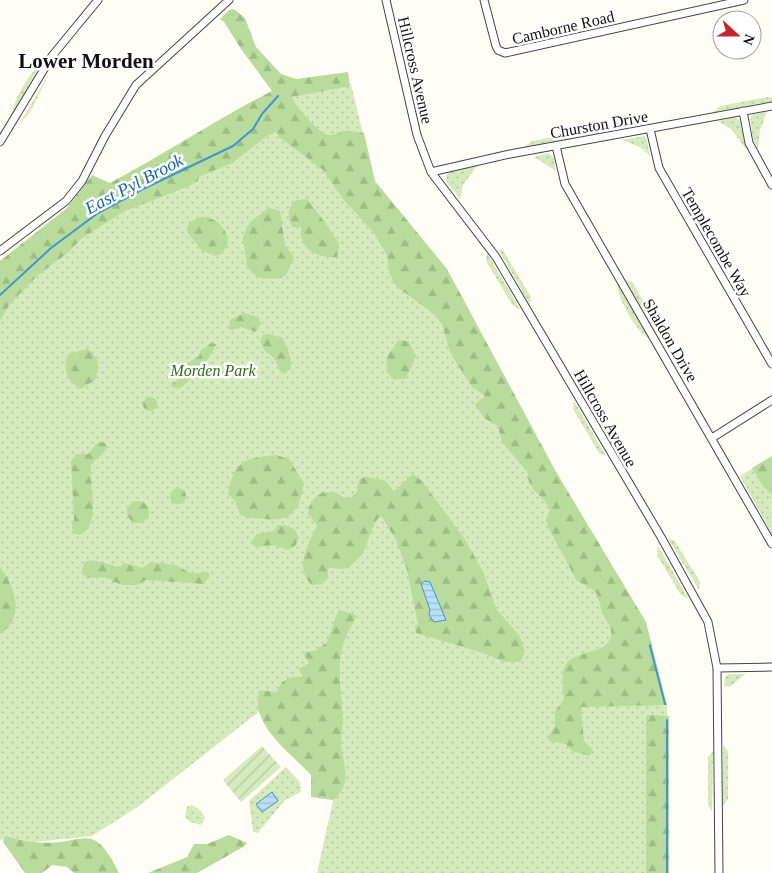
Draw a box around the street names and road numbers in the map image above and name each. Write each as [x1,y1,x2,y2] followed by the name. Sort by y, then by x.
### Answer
[510,7,616,48] street label: Camborne Road
[395,15,436,125] street label: Hillcross Avenue
[549,108,649,141] street label: Churston Drive
[678,185,755,300] street label: Templecombe Way
[640,296,701,385] street label: Shaldon Drive
[571,367,640,470] street label: Hillcross Avenue

